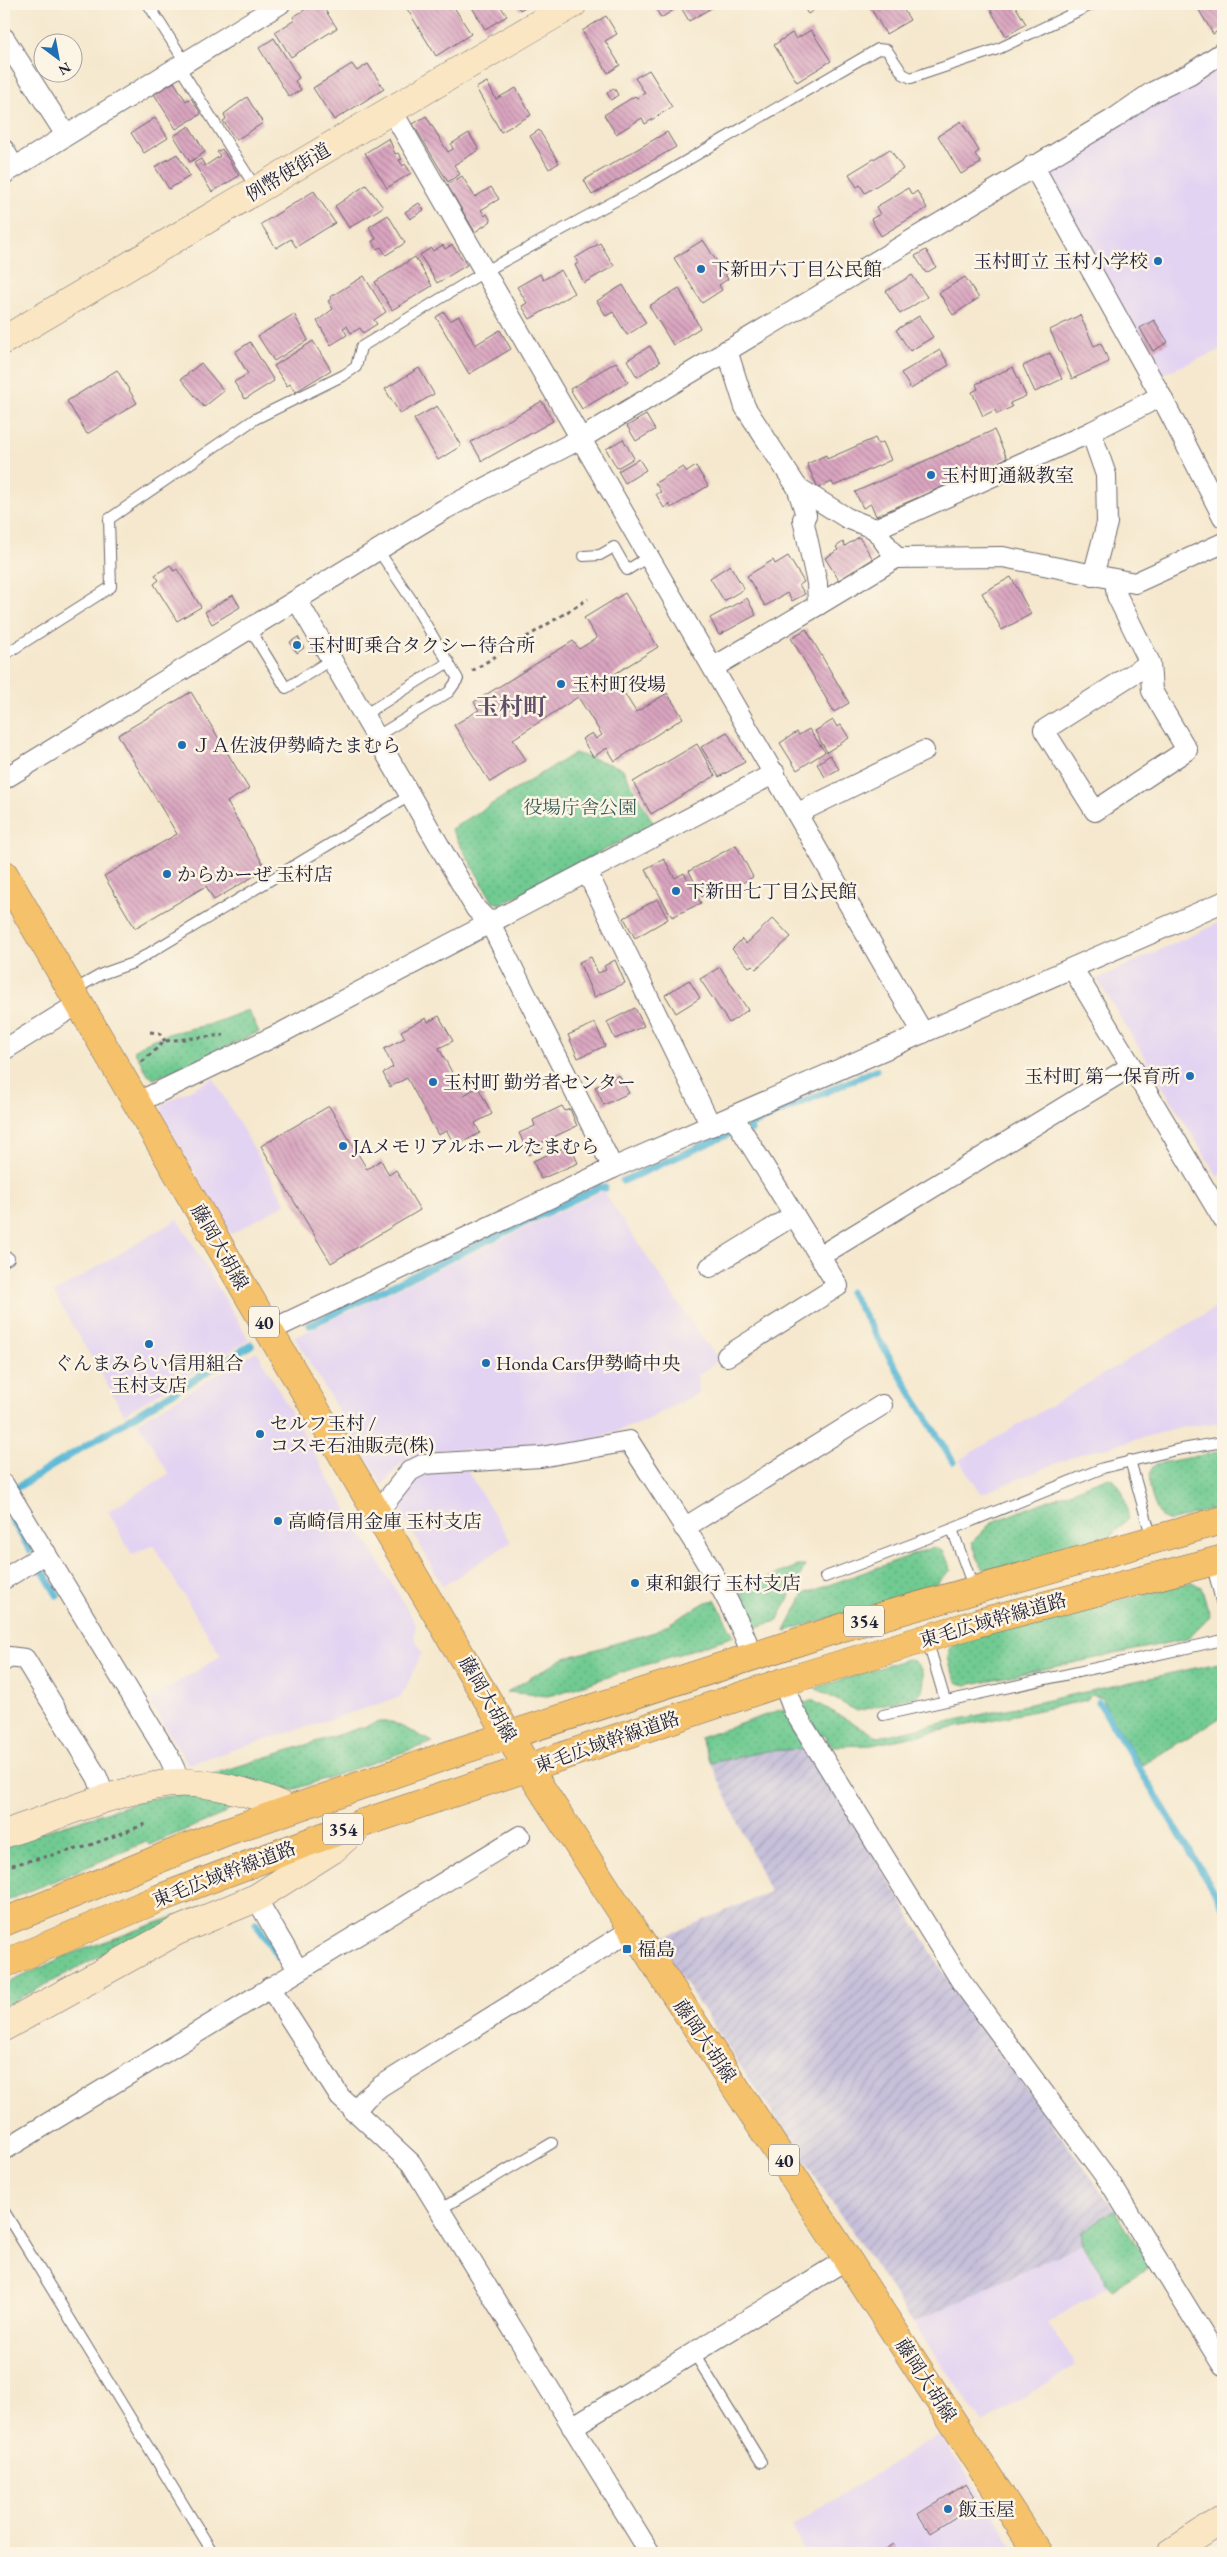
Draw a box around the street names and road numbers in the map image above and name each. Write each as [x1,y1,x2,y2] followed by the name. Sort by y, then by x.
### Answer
[241,137,335,207] street label: 例幣使街道
[185,1200,255,1294] street label: 藤岡大胡線
[249,1306,279,1338] road number: 40
[916,1587,1070,1653] street label: 東毛広域幹線道路
[844,1605,884,1636] road number: 354
[453,1652,523,1746] street label: 藤岡大胡線
[531,1705,683,1779] street label: 東毛広域幹線道路
[323,1814,363,1845] road number: 354
[149,1835,299,1913] street label: 東毛広域幹線道路
[668,1995,742,2087] street label: 藤岡大胡線
[769,2144,799,2176] road number: 40
[890,2333,962,2427] street label: 藤岡大胡線

